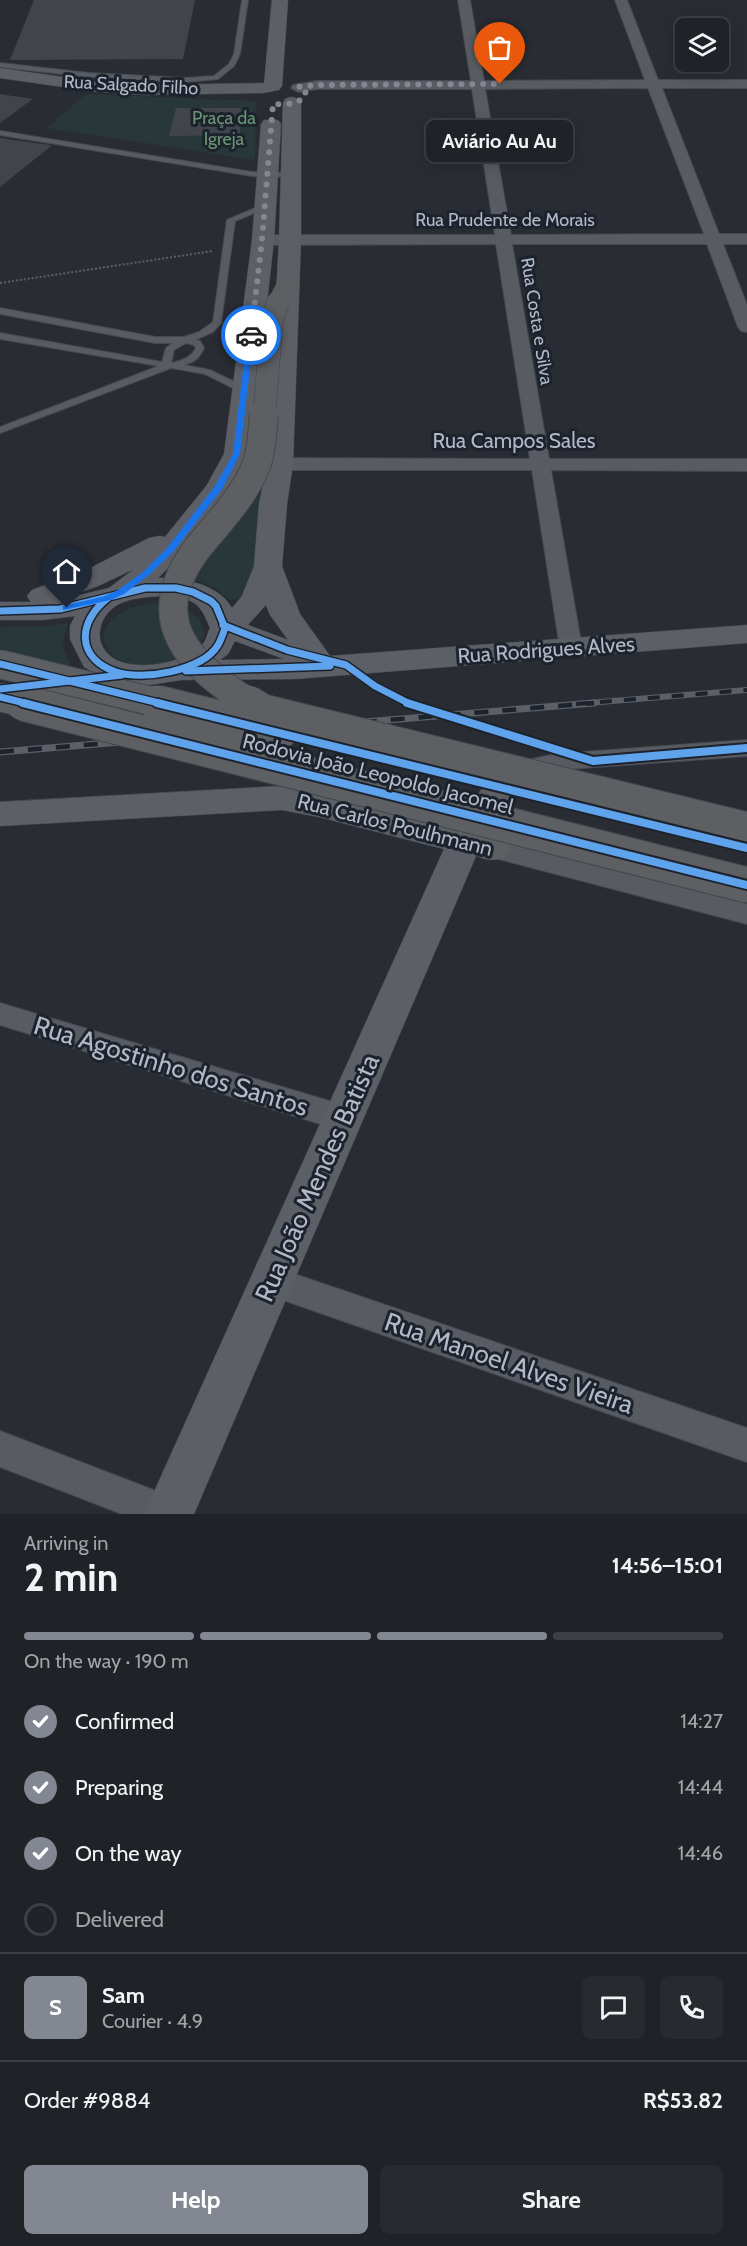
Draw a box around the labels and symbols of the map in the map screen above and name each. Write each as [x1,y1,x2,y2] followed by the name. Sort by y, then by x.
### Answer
[474,22,525,84] pin
[63,70,199,100] street label: Rua Salgado Filho
[192,107,256,150] park label: Praça da Igreja
[426,120,574,162] callout: Aviário Au Au
[415,209,595,231] street label: Rua Prudente de Morais
[516,256,558,387] street label: Rua Costa e Silva
[221,305,281,365] courier
[433,428,596,453] street label: Rua Campos Sales
[41,546,92,608] pin
[457,631,636,668] street label: Rua Rodrigues Alves
[240,728,516,819] street label: Rodovia João Leopoldo Jacomel
[295,788,495,861] street label: Rua Carlos Poulhmann
[30,1009,312,1123] street label: Rua Agostinho dos Santos
[248,1049,386,1307] street label: Rua João Mendes Batista
[380,1305,638,1421] street label: Rua Manoel Alves Vieira

